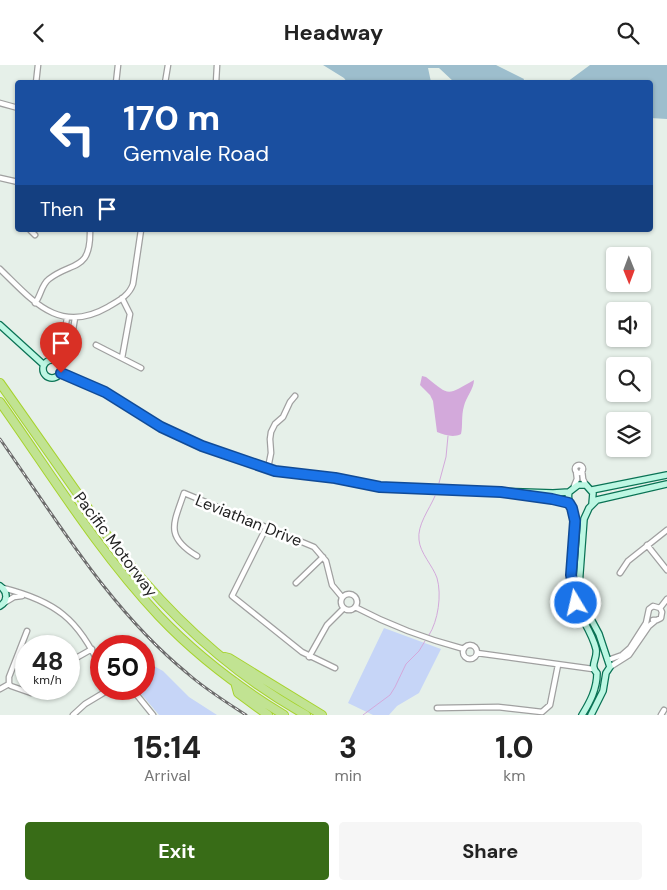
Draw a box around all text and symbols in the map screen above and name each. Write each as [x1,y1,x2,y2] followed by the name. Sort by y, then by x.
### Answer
[284,18,383,47] text: Headway
[25,19,53,47] icon: back
[614,19,642,47] icon: search
[123,95,220,141] text: 170 m
[40,100,105,165] icon: left
[123,139,269,168] text: Gemvale Road
[93,195,121,223] icon: arrive
[40,197,83,222] text: Then
[606,247,651,293] north arrow
[606,247,651,457] map controls
[606,302,651,347] button: sound
[40,322,82,373] pin
[47,329,75,357] icon: arrive
[606,357,651,402] button: search
[606,412,651,457] button: layers
[69,488,162,601] street label: Pacific Motorway
[192,490,305,551] street label: Leviathan Drive
[549,576,601,628] position arrow
[90,635,155,700] speed limit sign: 50
[31,645,64,678] text: 48
[33,672,62,688] text: km/h
[133,728,201,767] text: 15:14
[339,728,357,767] text: 3
[495,728,534,767] text: 1.0
[144,765,191,786] text: Arrival
[334,765,362,786] text: min
[503,765,526,786] text: km
[25,822,329,880] button: Exit
[339,822,642,880] button: Share

